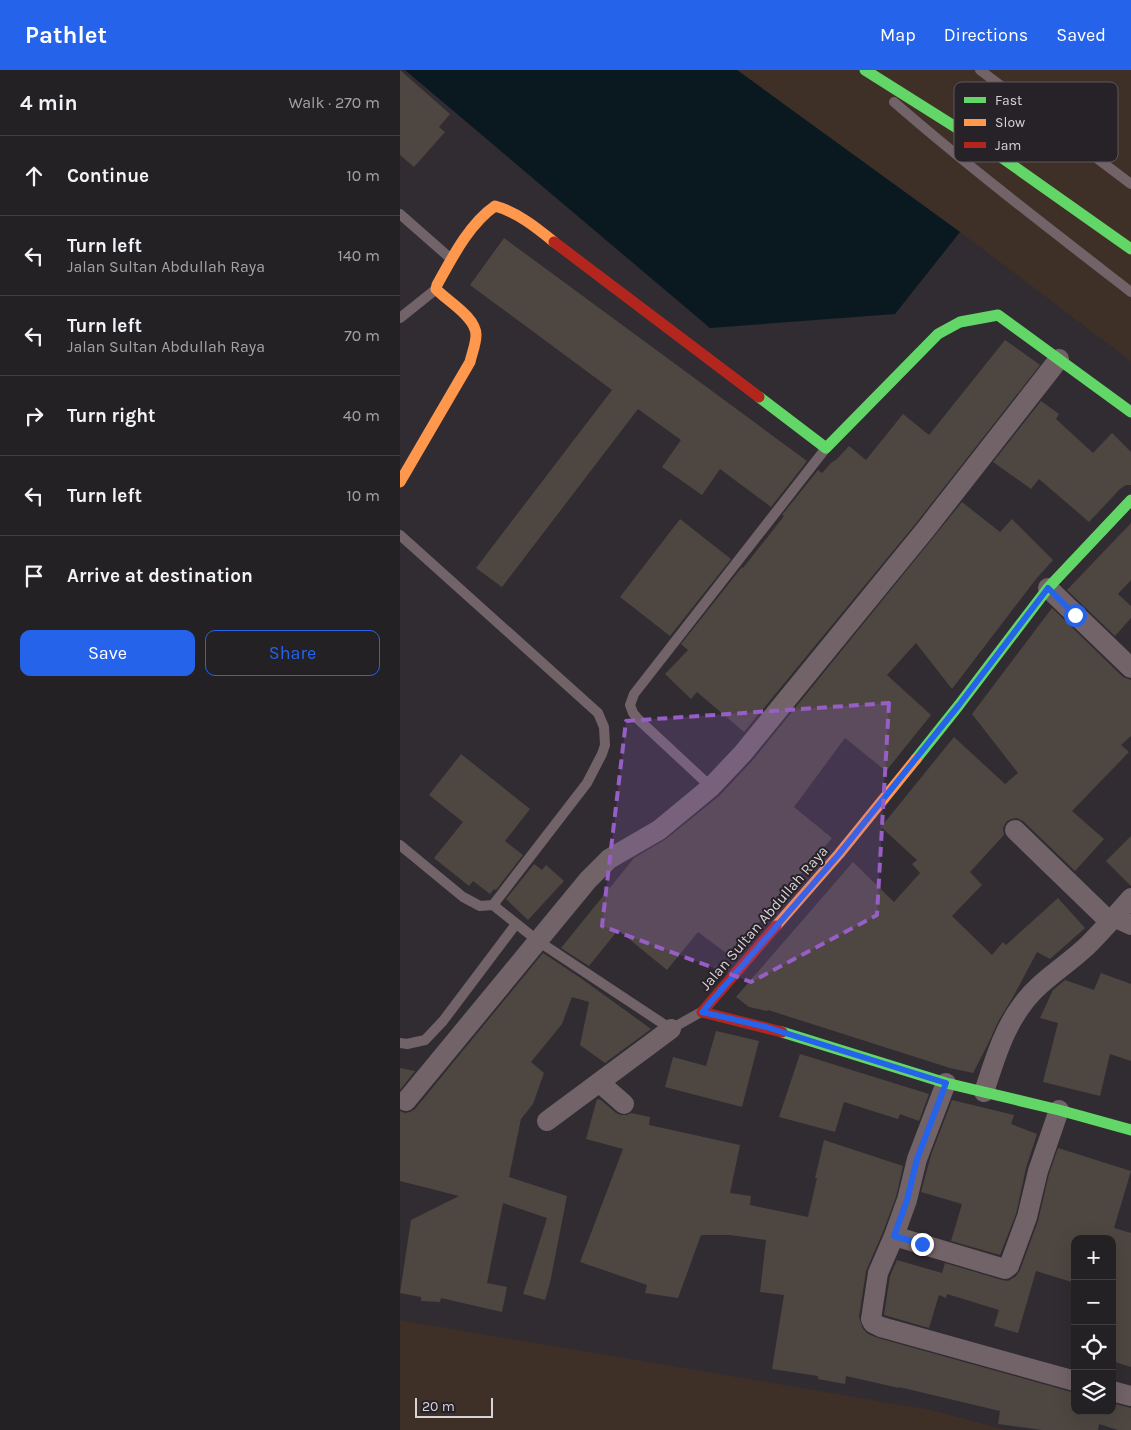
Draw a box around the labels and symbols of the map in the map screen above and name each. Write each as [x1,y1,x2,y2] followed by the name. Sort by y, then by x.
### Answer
[954,82,1118,162] legend
[995,92,1022,109] text: Fast
[995,114,1025,131] text: Slow
[995,137,1021,154] text: Jam
[1064,604,1087,627] route start
[696,842,832,994] street label: Jalan Sultan Abdullah Raya
[911,1233,934,1256] route end
[415,1395,492,1418] scale bar

